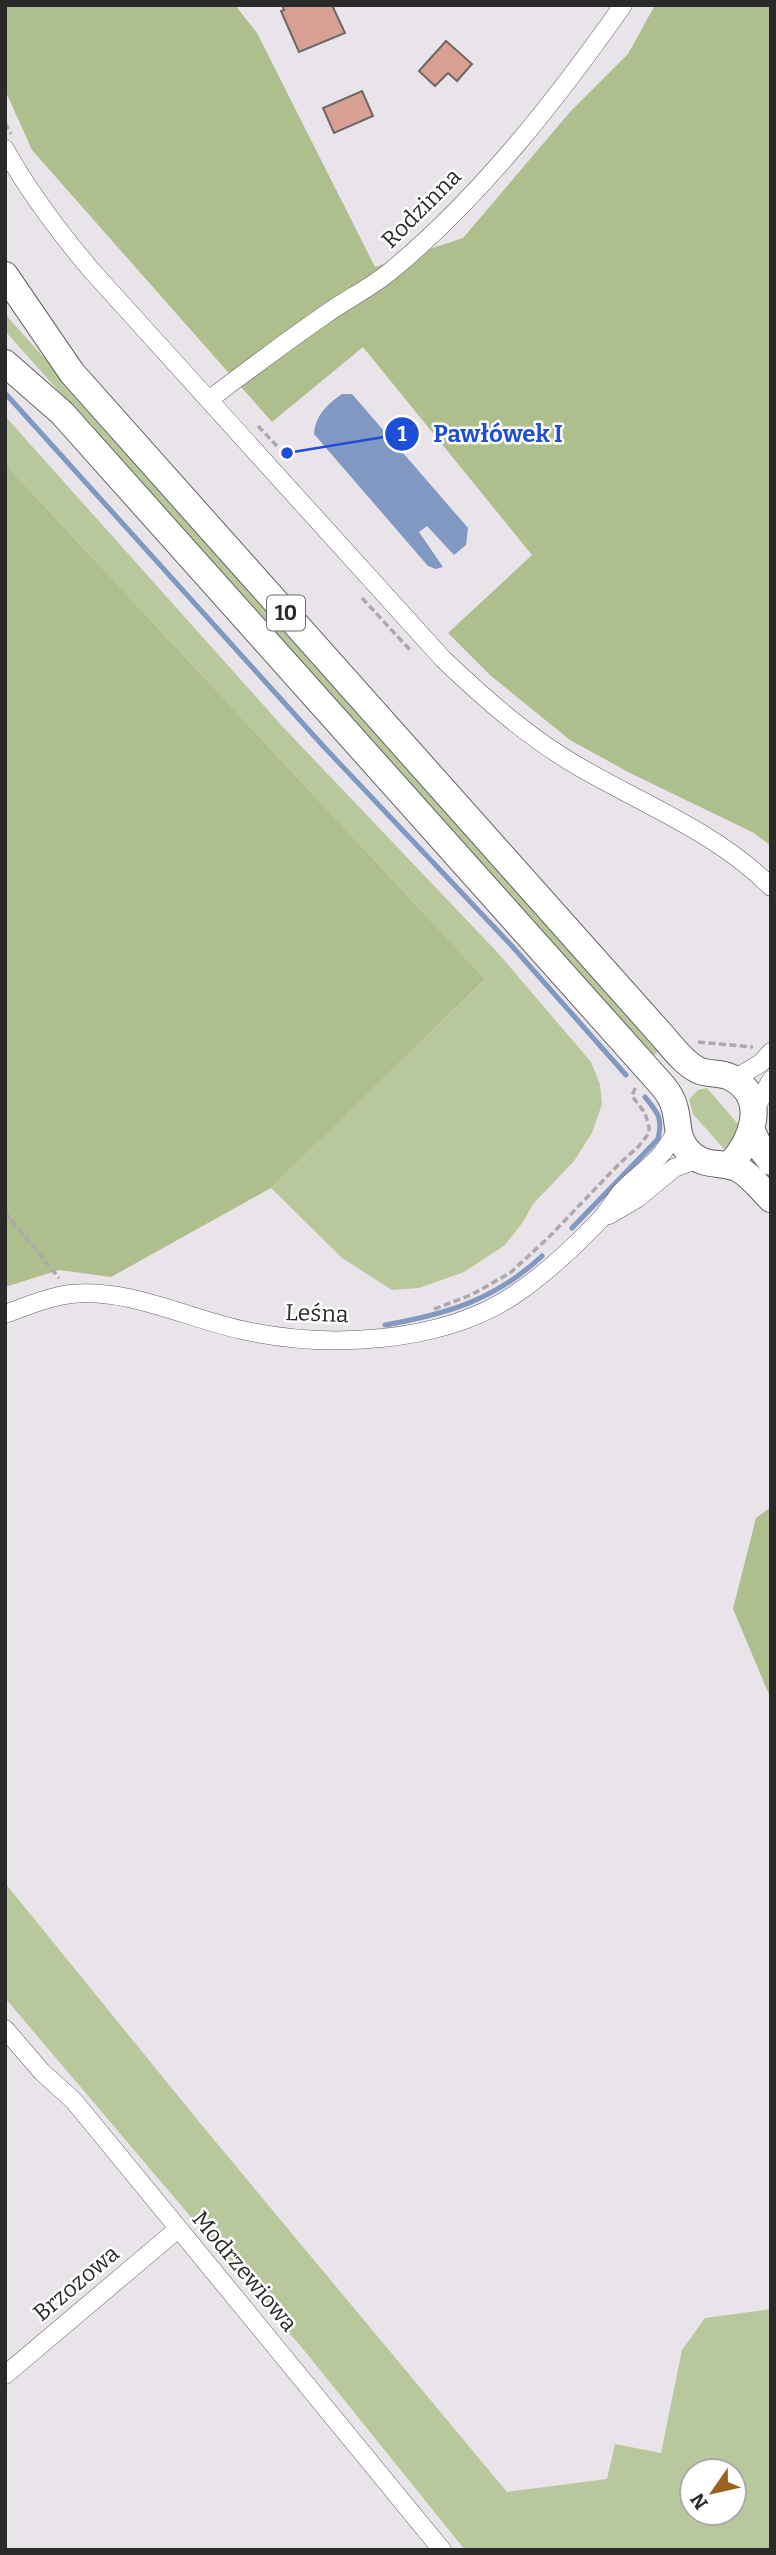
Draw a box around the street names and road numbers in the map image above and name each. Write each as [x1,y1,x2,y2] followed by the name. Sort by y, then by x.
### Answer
[375,162,467,254] street label: Rodzinna
[267,596,305,630] road number: 10
[285,1298,350,1328] street label: Leśna
[186,2205,304,2337] street label: Modrzewiowa
[27,2239,125,2327] street label: Brzozowa

